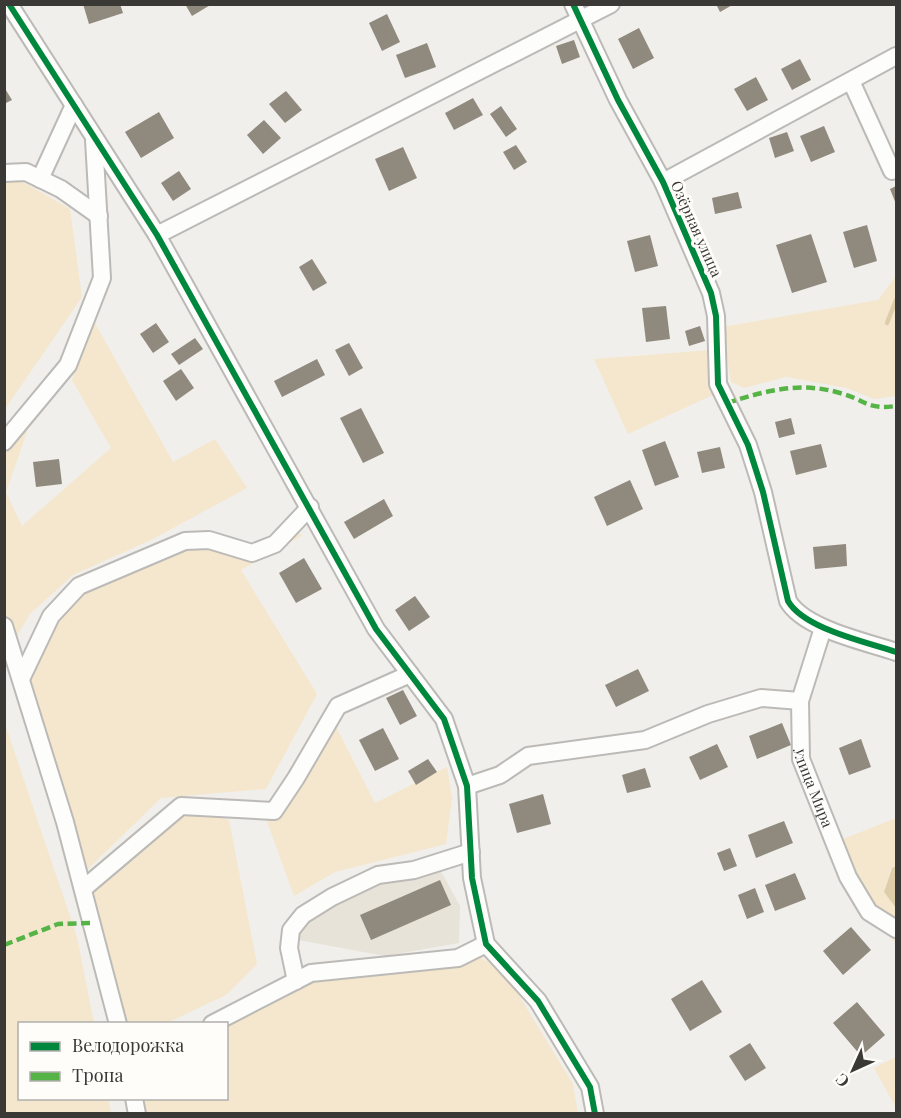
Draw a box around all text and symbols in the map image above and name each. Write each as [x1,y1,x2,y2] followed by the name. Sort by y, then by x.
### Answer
[667,177,727,280] street label: Озёрная улица
[791,748,838,831] street label: улица Мира
[18,1022,228,1100] legend
[72,1033,184,1057] text: Велодорожка
[823,1040,883,1100] north arrow
[72,1063,123,1087] text: Тропа
[831,1070,853,1092] text: С

